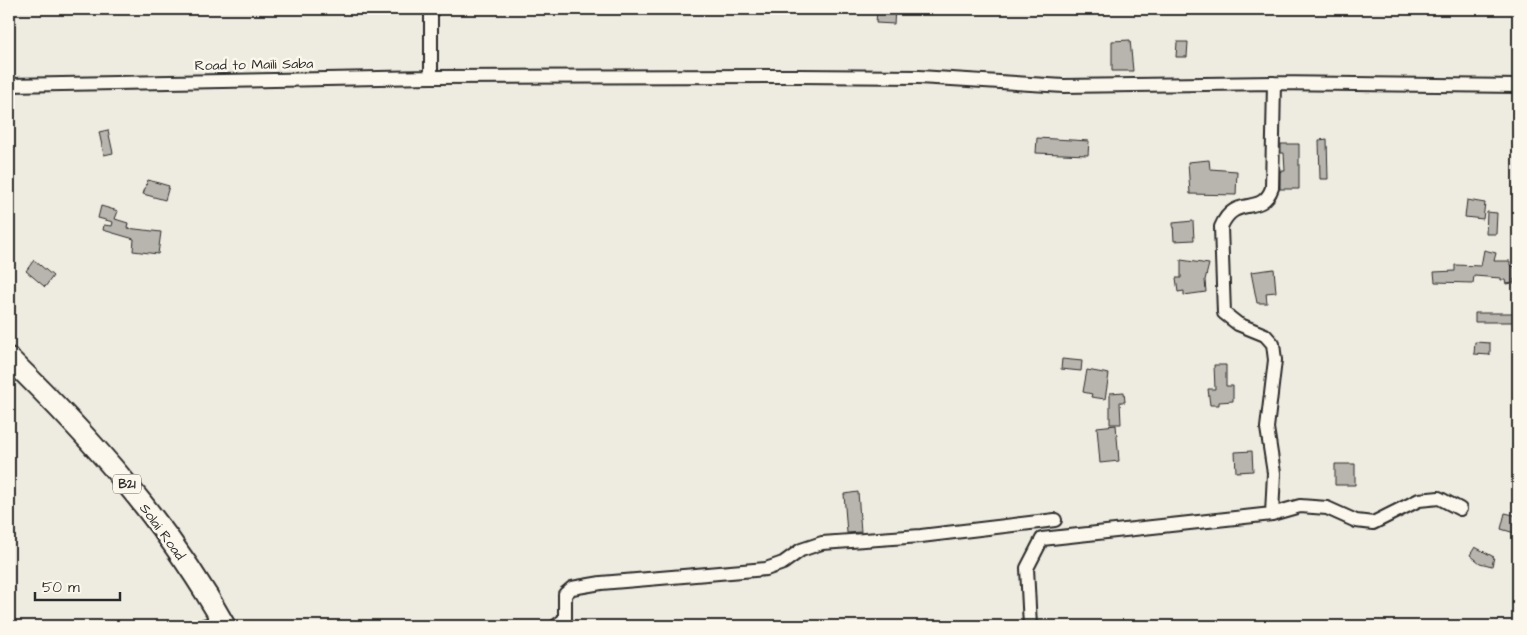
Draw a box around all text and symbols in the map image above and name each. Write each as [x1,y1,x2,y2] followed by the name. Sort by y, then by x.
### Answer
[194,54,314,76] street label: Road to Maili Saba
[113,474,141,494] road number: B21
[134,499,190,565] street label: Solai Road
[35,570,120,602] scale bar
[42,577,80,598] text: 50 m

